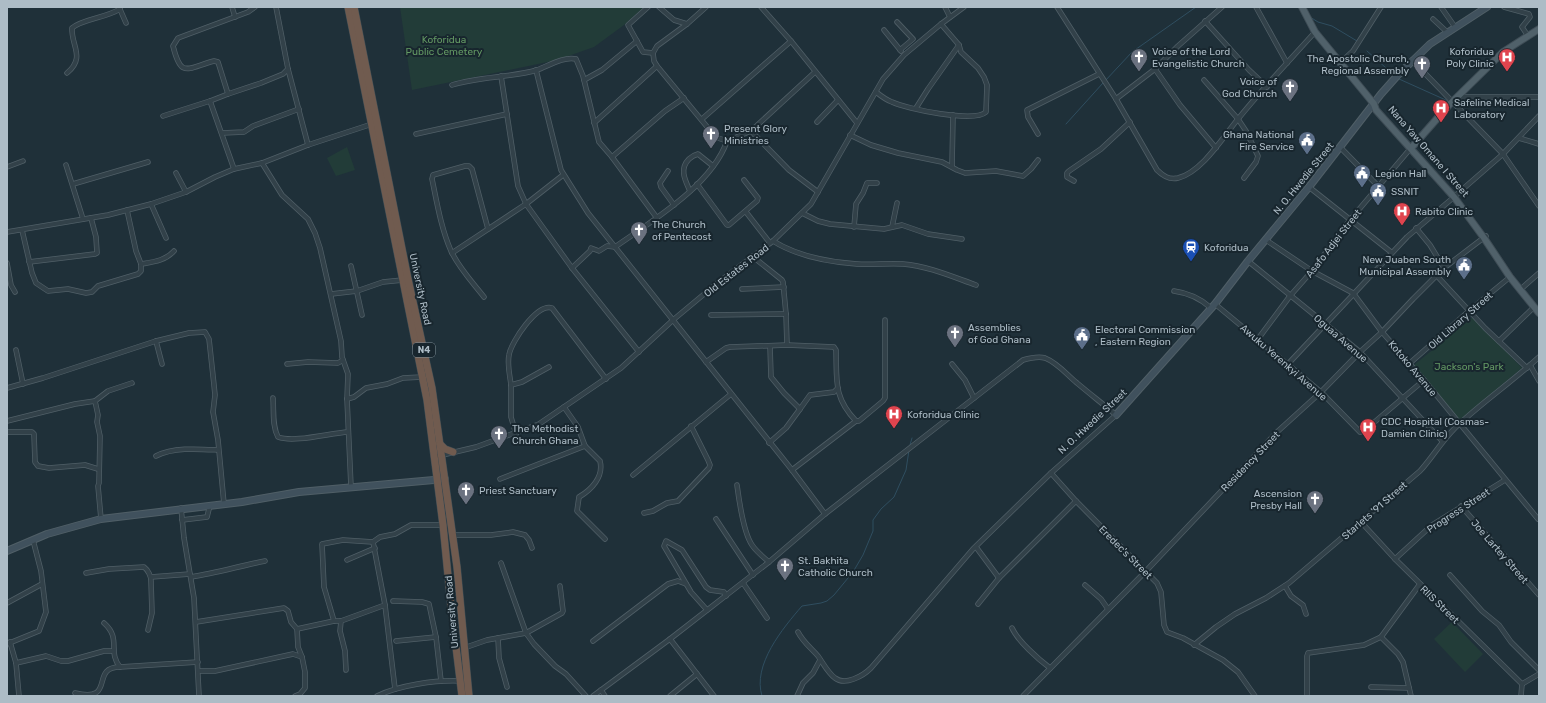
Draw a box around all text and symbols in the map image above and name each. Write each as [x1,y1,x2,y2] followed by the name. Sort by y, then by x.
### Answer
[406,34,483,58] park label: Koforidua Public Cemetery
[1152,46,1245,70] place label: Voice of the Lord Evangelistic Church
[1446,46,1494,70] place label: Koforidua Poly Clinic
[1129,47,1149,72] church icon: Voice of the Lord Evangelistic Church
[1497,47,1517,72] hospital icon: Koforidua Poly Clinic
[1307,53,1409,77] place label: The Apostolic Church, Regional Assembly
[1412,54,1432,79] church icon: The Apostolic Church, Regional Assembly
[1222,76,1277,100] place label: Voice of God Church
[1280,77,1300,102] church icon: Voice of God Church
[1454,97,1529,121] place label: Safeline Medical Laboratory
[1431,98,1451,123] hospital icon: Safeline Medical Laboratory
[1385,104,1471,200] street label: Nana Yaw Omane I Street
[724,123,788,147] place label: Present Glory Ministries
[701,124,721,149] church icon: Present Glory Ministries
[1223,129,1294,153] place label: Ghana National Fire Service
[1297,130,1317,155] public building icon: Ghana National Fire Service
[1271,140,1337,217] street label: N. O. Hwedie Street
[1352,163,1372,188] public building icon: Legion Hall
[1375,168,1426,180] place label: Legion Hall
[1368,181,1388,206] public building icon: SSNIT
[1391,186,1419,198] place label: SSNIT
[1392,201,1412,226] hospital icon: Rabito Clinic
[1415,206,1474,218] place label: Rabito Clinic
[1303,207,1364,280] street label: Asafo Adjei Street
[652,219,712,243] place label: The Church of Pentecost
[629,220,649,245] church icon: The Church of Pentecost
[1181,237,1201,262] station icon: Koforidua
[702,242,771,300] street label: Old Estates Road
[1204,242,1249,254] place label: Koforidua
[407,252,433,326] street label: University Road
[1359,254,1451,278] place label: New Juaben South Municipal Assembly
[1454,255,1474,280] public building icon: New Juaben South Municipal Assembly
[1426,290,1495,352] street label: Old Library Street
[1311,312,1370,366] street label: Oguaa Avenue
[968,322,1031,346] place label: Assemblies of God Ghana
[1238,322,1329,404] street label: Awuku Yerenkyi Avenue
[945,323,965,348] church icon: Assemblies of God Ghana
[1095,324,1195,348] place label: Electoral Commission , Eastern Region
[1072,325,1092,350] public building icon: Electoral Commission , Eastern Region
[1385,338,1439,399] street label: Kotoko Avenue
[413,343,435,357] road number: N4
[1434,361,1505,373] park label: Jackson's Park
[1056,387,1130,457] street label: N. O. Hwedie Street
[884,404,904,429] hospital icon: Koforidua Clinic
[907,409,980,421] place label: Koforidua Clinic
[1381,416,1489,440] place label: CDC Hospital (Cosmas- Damien Clinic)
[1358,417,1378,442] hospital icon: CDC Hospital (Cosmas- Damien Clinic)
[512,423,579,447] place label: The Methodist Church Ghana
[489,424,509,449] church icon: The Methodist Church Ghana
[1219,429,1283,494] street label: Residency Street
[1340,479,1410,542] street label: Starlets '91 Street
[456,480,476,505] church icon: Priest Sanctuary
[479,485,557,497] place label: Priest Sanctuary
[1425,486,1492,536] street label: Progress Street
[1250,488,1302,512] place label: Ascension Presby Hall
[1305,489,1325,514] church icon: Ascension Presby Hall
[1468,517,1530,586] street label: Joe Lartey Street
[1096,523,1155,582] street label: Eredec's Street
[798,555,873,579] place label: St. Bakhita Catholic Church
[775,556,795,581] church icon: St. Bakhita Catholic Church
[443,575,461,649] street label: University Road
[1417,583,1461,626] street label: RIIS Street

